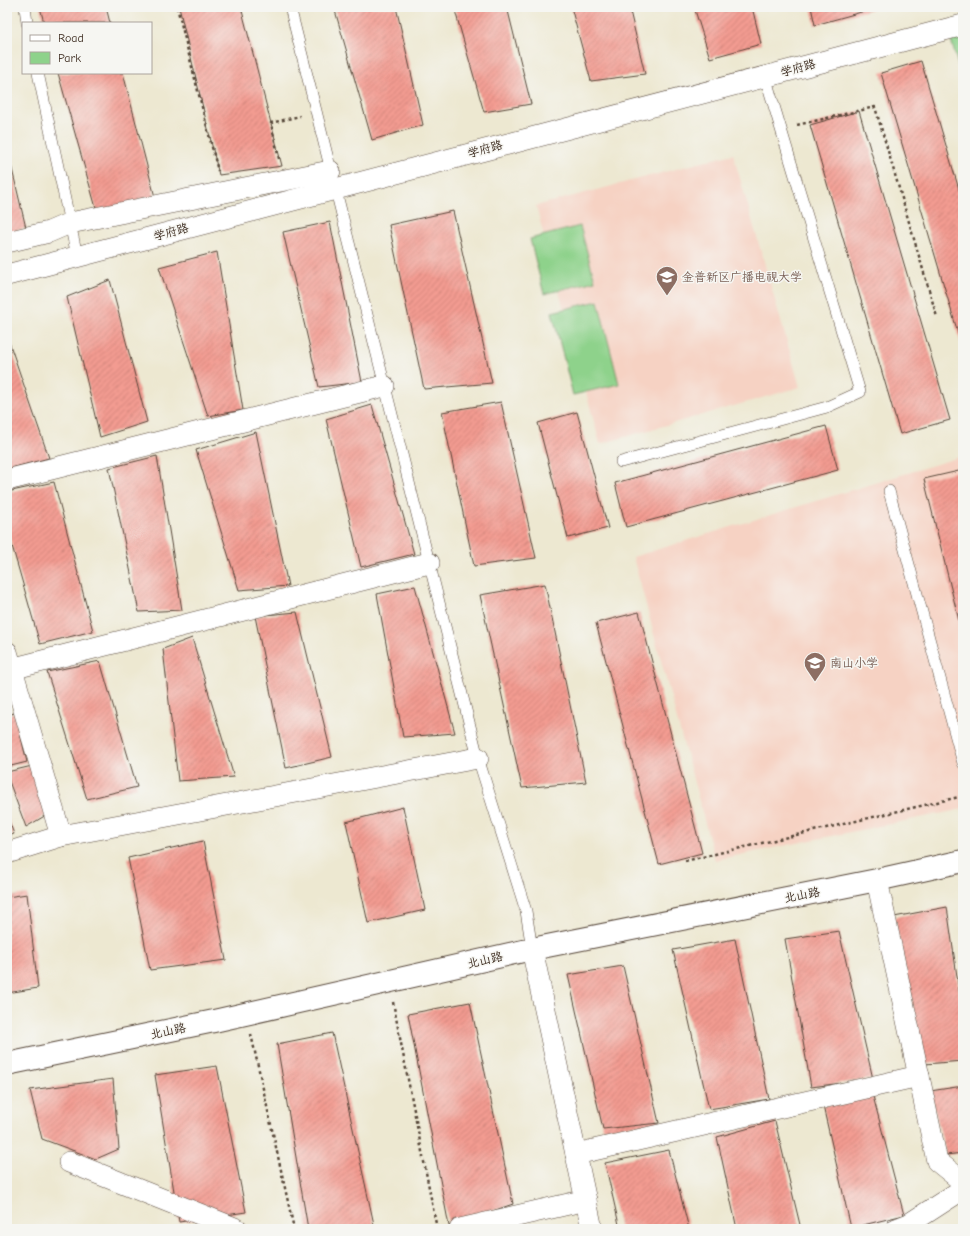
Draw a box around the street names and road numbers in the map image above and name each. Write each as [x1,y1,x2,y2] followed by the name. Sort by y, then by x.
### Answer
[779,57,817,79] street label: 学府路
[466,138,504,160] street label: 学府路
[152,221,190,243] street label: 学府路
[783,885,821,905] street label: 北山路
[466,949,504,971] street label: 北山路
[149,1020,187,1042] street label: 北山路

